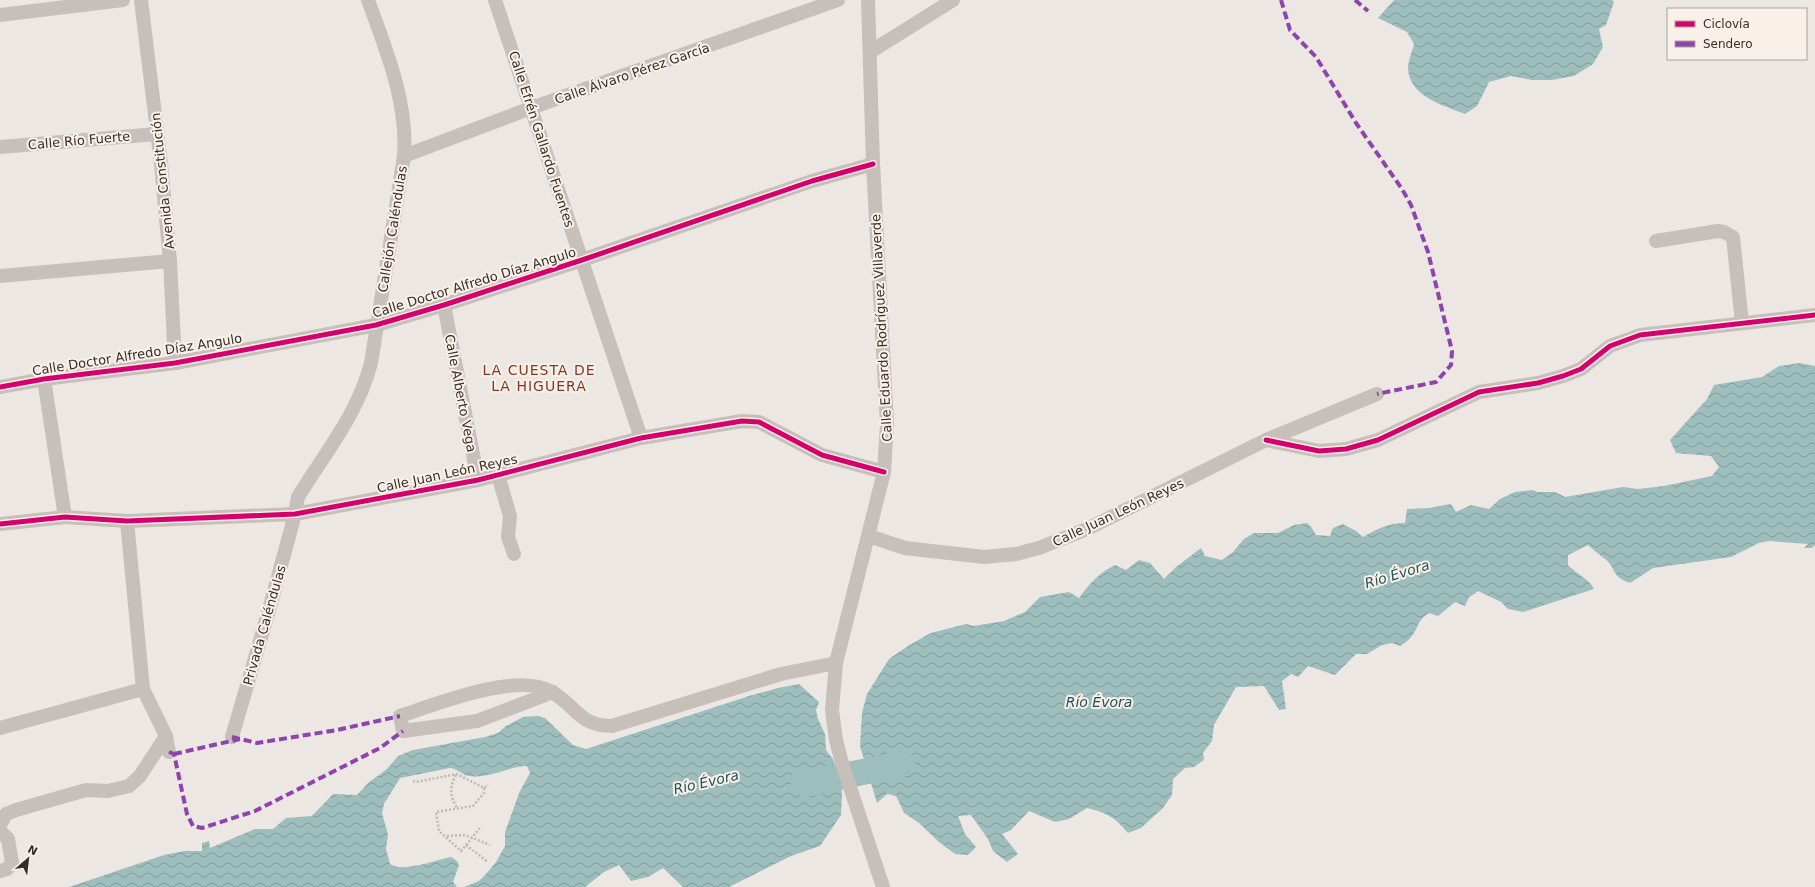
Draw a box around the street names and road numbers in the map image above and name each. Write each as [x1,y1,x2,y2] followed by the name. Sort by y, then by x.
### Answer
[553,40,712,107] street label: Calle Álvaro Pérez García
[506,49,577,229] street label: Calle Efrén Gallardo Fuentes
[148,112,177,250] street label: Avenida Constitución
[27,129,131,152] street label: Calle Río Fuerte
[375,164,410,293] street label: Callejón Caléndulas
[868,214,895,442] street label: Calle Eduardo Rodríguez Villaverde
[370,244,578,321] street label: Calle Doctor Alfredo Díaz Angulo
[31,330,243,379] street label: Calle Doctor Alfredo Díaz Angulo
[442,333,479,453] street label: Calle Alberto Vega
[376,451,519,496] street label: Calle Juan León Reyes
[1050,475,1186,549] street label: Calle Juan León Reyes
[240,563,289,687] street label: Privada Caléndulas

